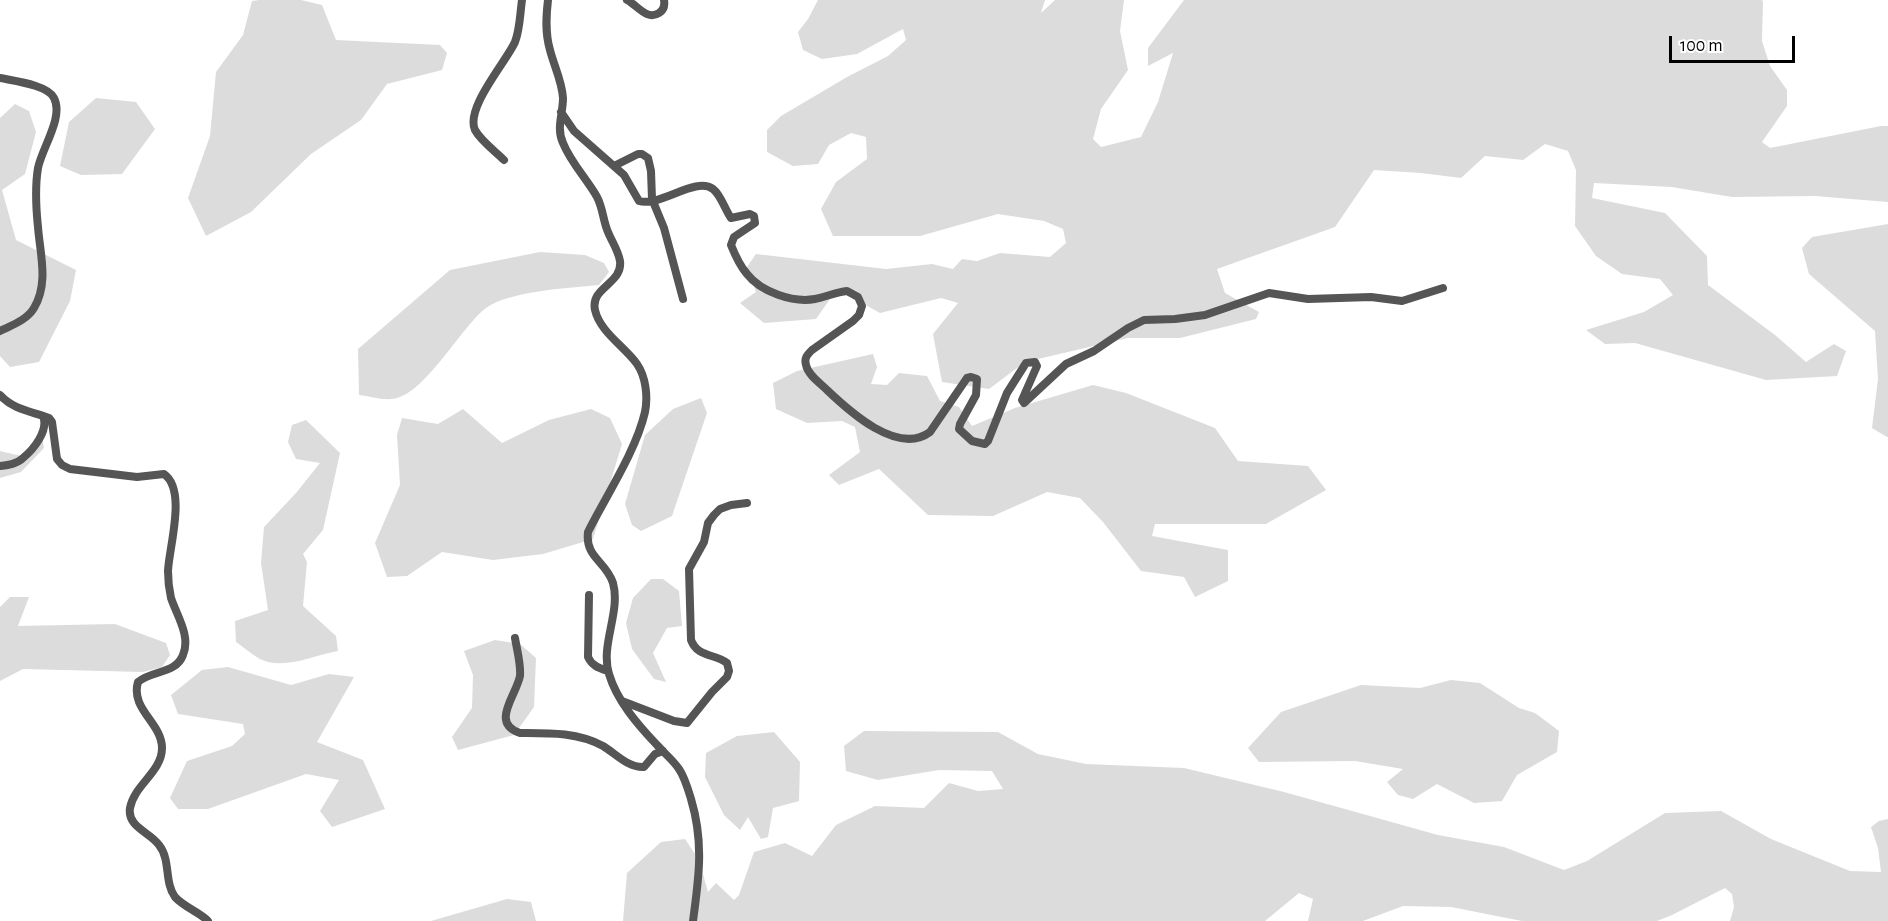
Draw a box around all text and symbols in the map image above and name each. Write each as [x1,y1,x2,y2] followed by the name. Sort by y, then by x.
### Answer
[1672,24,1798,62] scale bar
[1680,37,1723,55] text: 100 m

